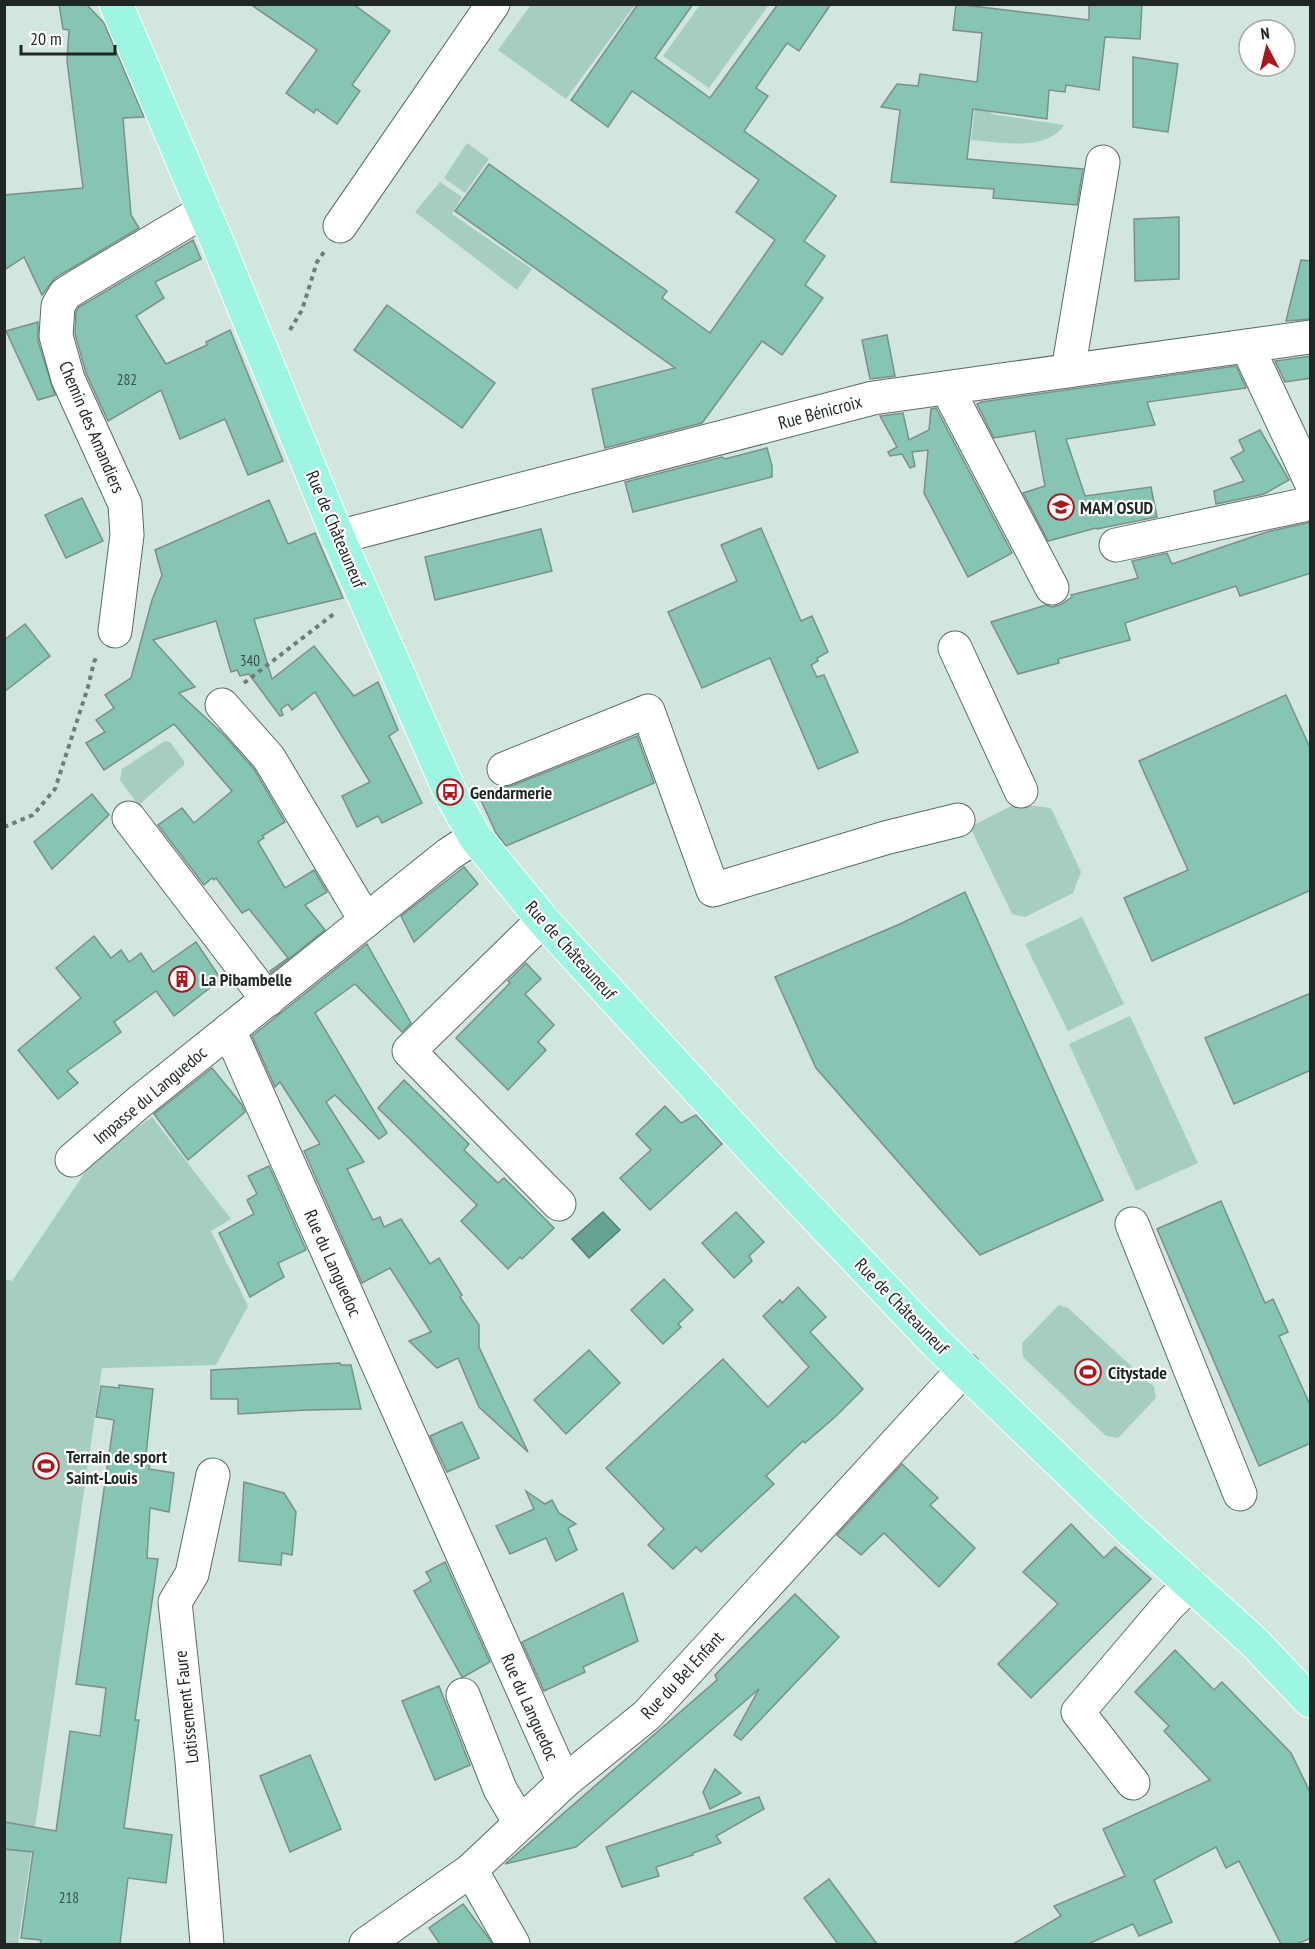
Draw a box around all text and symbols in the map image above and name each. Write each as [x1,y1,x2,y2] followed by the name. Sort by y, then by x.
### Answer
[21,18,116,56] scale bar
[1237,18,1297,78] north arrow
[1260,23,1271,44] text: N
[30,27,62,50] text: 20 m
[54,358,130,496] street label: Chemin des Amandiers
[117,370,137,389] house number: 282
[776,390,865,434] street label: Rue Bénicroix
[301,467,372,592] street label: Rue de Châteauneuf
[1046,492,1076,522] school or university icon: MAM OSUD
[1080,496,1154,519] place label: MAM OSUD
[240,651,260,670] house number: 340
[435,777,465,807] bus stop icon: Gendarmerie
[470,781,553,804] place label: Gendarmerie
[521,896,622,1005] street label: Rue de Châteauneuf
[167,964,197,994] building icon: La Pibambelle
[201,968,292,991] place label: La Pibambelle
[89,1040,212,1149] street label: Impasse du Languedoc
[299,1206,367,1320] street label: Rue du Languedoc
[850,1253,955,1360] street label: Rue de Châteauneuf
[1073,1357,1103,1387] sports icon: Citystade
[1108,1361,1167,1384] place label: Citystade
[66,1445,168,1489] place label: Terrain de sport Saint-Louis
[31,1451,61,1481] sports icon: Terrain de sport Saint-Louis
[636,1626,728,1724] street label: Rue du Bel Enfant
[169,1649,203,1765] street label: Lotissement Faure
[496,1650,564,1764] street label: Rue du Languedoc
[59,1888,79,1907] house number: 218

